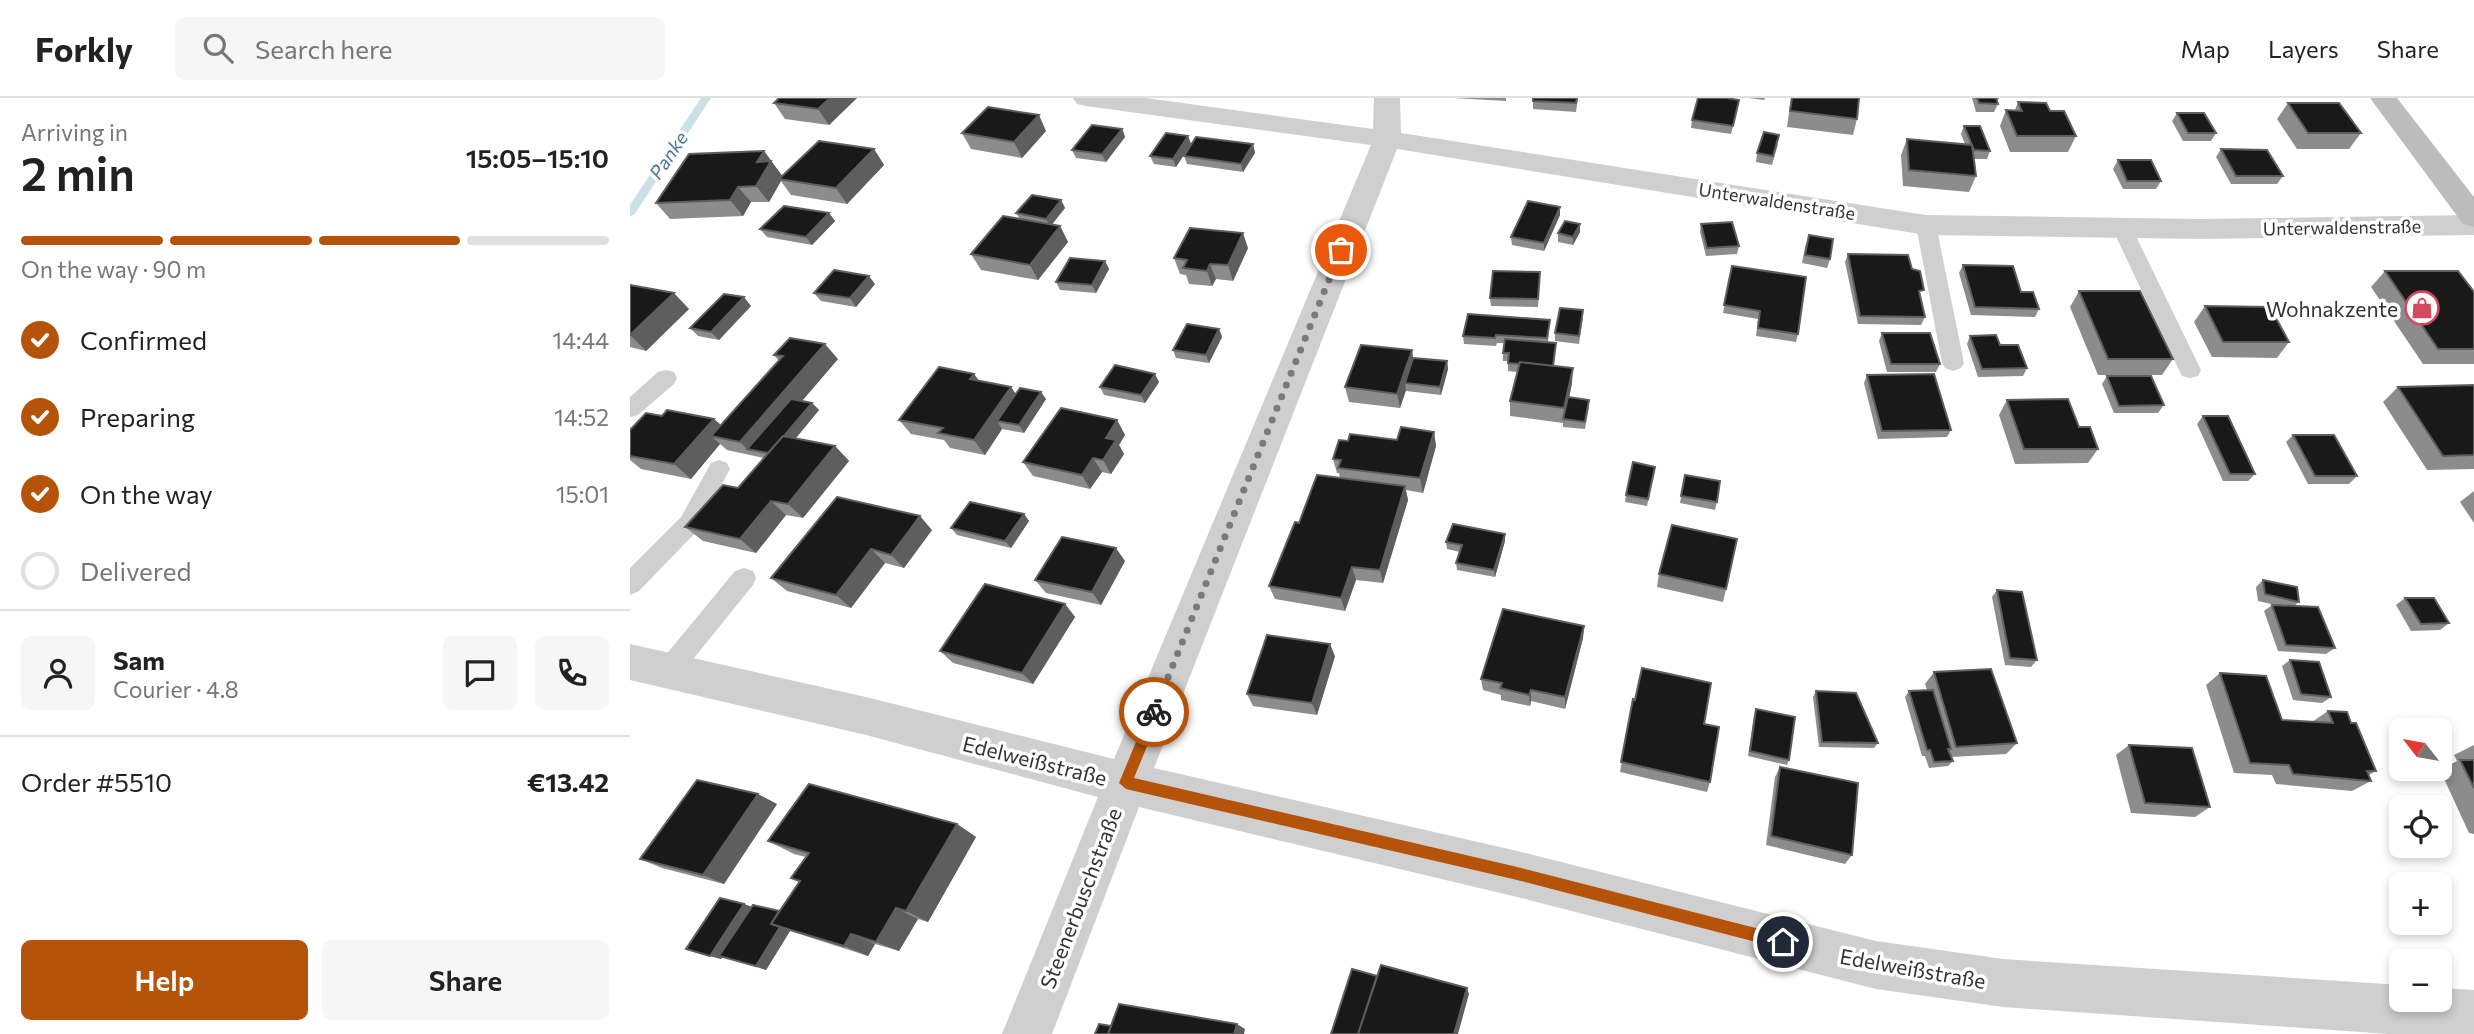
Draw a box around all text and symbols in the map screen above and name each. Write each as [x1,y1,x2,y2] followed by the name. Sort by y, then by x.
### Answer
[175,17,665,80] search box
[35,28,133,69] text: Forkly
[199,29,237,67] icon: search
[255,33,393,64] text: Search here
[2181,34,2230,63] text: Map
[2268,34,2339,63] text: Layers
[2377,34,2439,63] text: Share
[21,118,128,146] text: Arriving in
[644,127,692,183] water label: Panke
[466,142,609,173] text: 15:05–15:10
[21,144,135,200] text: 2 min
[1697,178,1857,224] street label: Unterwaldenstraße
[2263,215,2421,239] street label: Unterwaldenstraße
[1311,220,1371,280] pin
[1322,231,1360,269] icon: bag
[21,255,206,283] text: On the way · 90 m
[2403,289,2441,327] shop icon: Wohnakzente
[2266,296,2398,321] place label: Wohnakzente
[21,321,59,359] icon: check
[80,324,207,355] text: Confirmed
[552,326,609,354] text: 14:44
[21,398,59,436] icon: check
[80,401,195,432] text: Preparing
[554,403,609,431] text: 14:52
[21,475,59,513] icon: check
[80,478,213,509] text: On the way
[556,480,609,508] text: 15:01
[80,555,191,586] text: Delivered
[21,636,95,710] button: person
[443,636,517,710] button: chat
[535,636,609,710] button: phone
[113,644,165,675] text: Sam
[113,675,239,703] text: Courier · 4.8
[1119,677,1189,747] courier
[1135,693,1173,731] icon: bike
[2389,718,2452,780] north arrow
[2389,718,2452,1012] map controls
[960,730,1110,790] street label: Edelweißstraße
[21,766,172,797] text: Order #5510
[527,766,609,797] text: €13.42
[2389,795,2452,858] button: locate
[1034,804,1126,992] street label: Steenerbuschstraße
[2389,872,2452,935] button: +
[1753,912,1813,972] pin
[1764,923,1802,961] icon: home
[21,940,308,1020] button: Help
[322,940,609,1020] button: Share
[1838,943,1988,993] street label: Edelweißstraße
[2389,949,2452,1012] button: −

